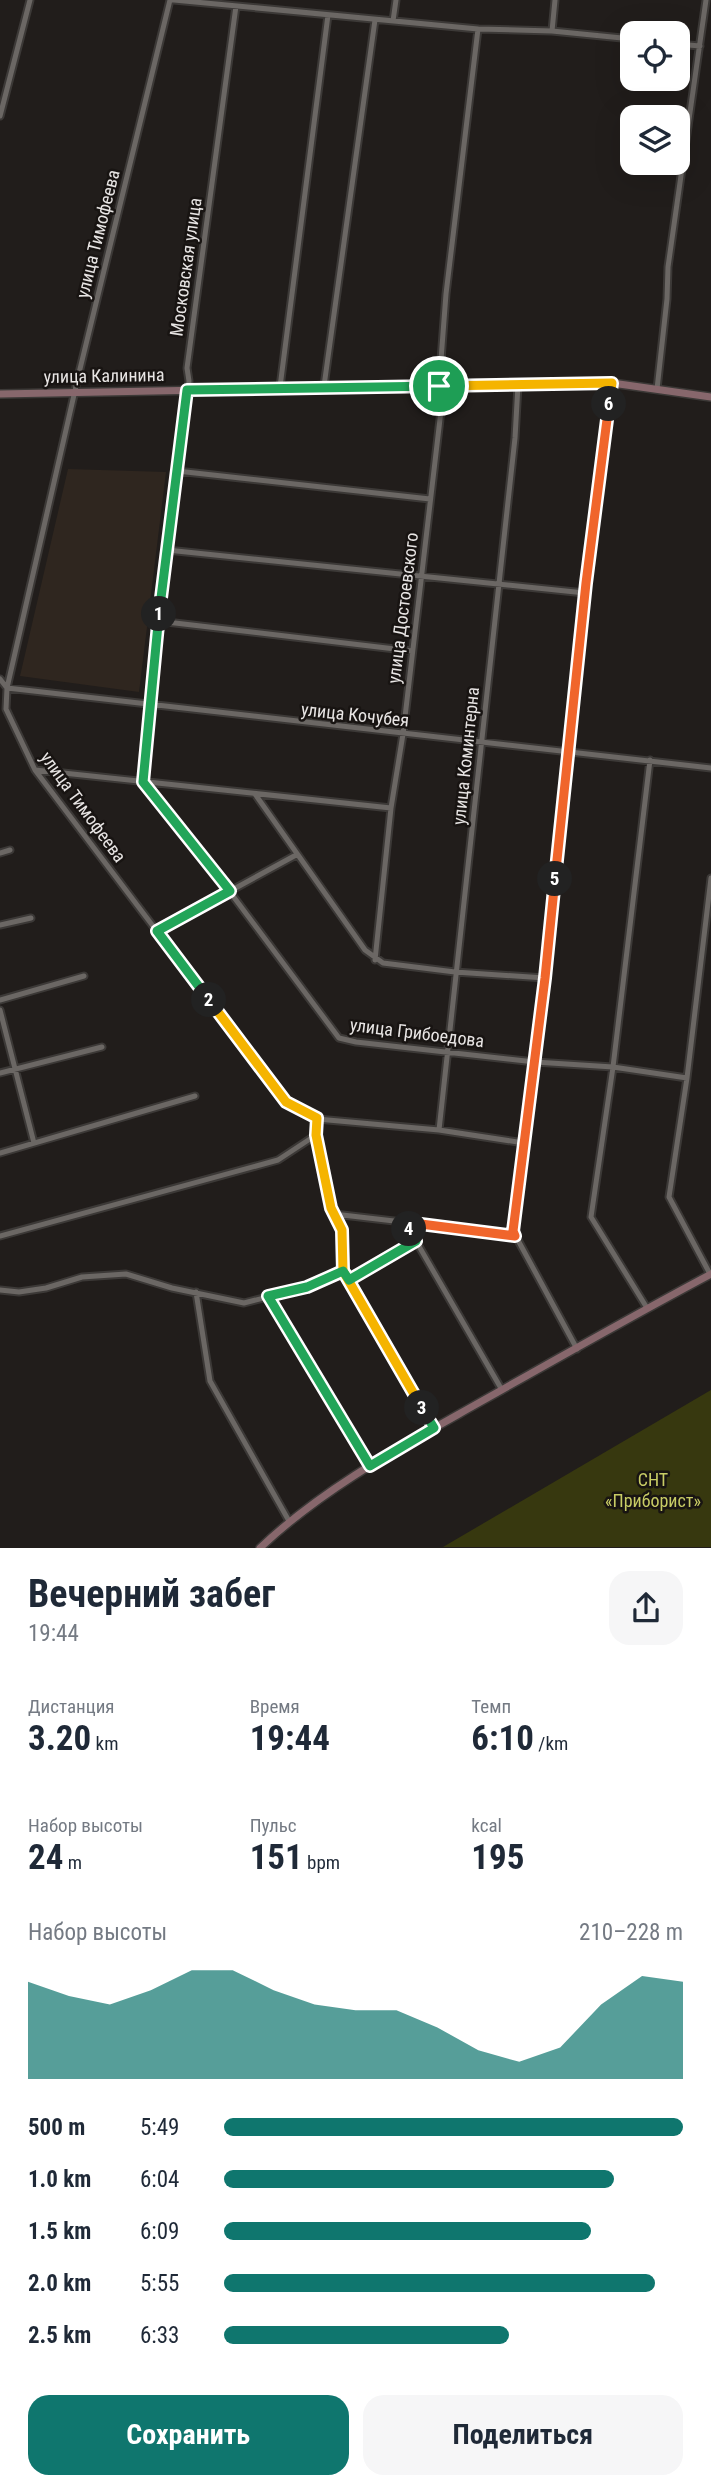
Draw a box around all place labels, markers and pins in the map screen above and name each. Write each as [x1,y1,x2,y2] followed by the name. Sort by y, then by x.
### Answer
[409,356,469,416] pin
[592,386,626,422] pin: 6
[142,596,176,632] pin: 1
[538,862,572,896] pin: 5
[192,982,227,1018] pin: 2
[392,1212,426,1246] pin: 4
[404,1390,440,1426] pin: 3

